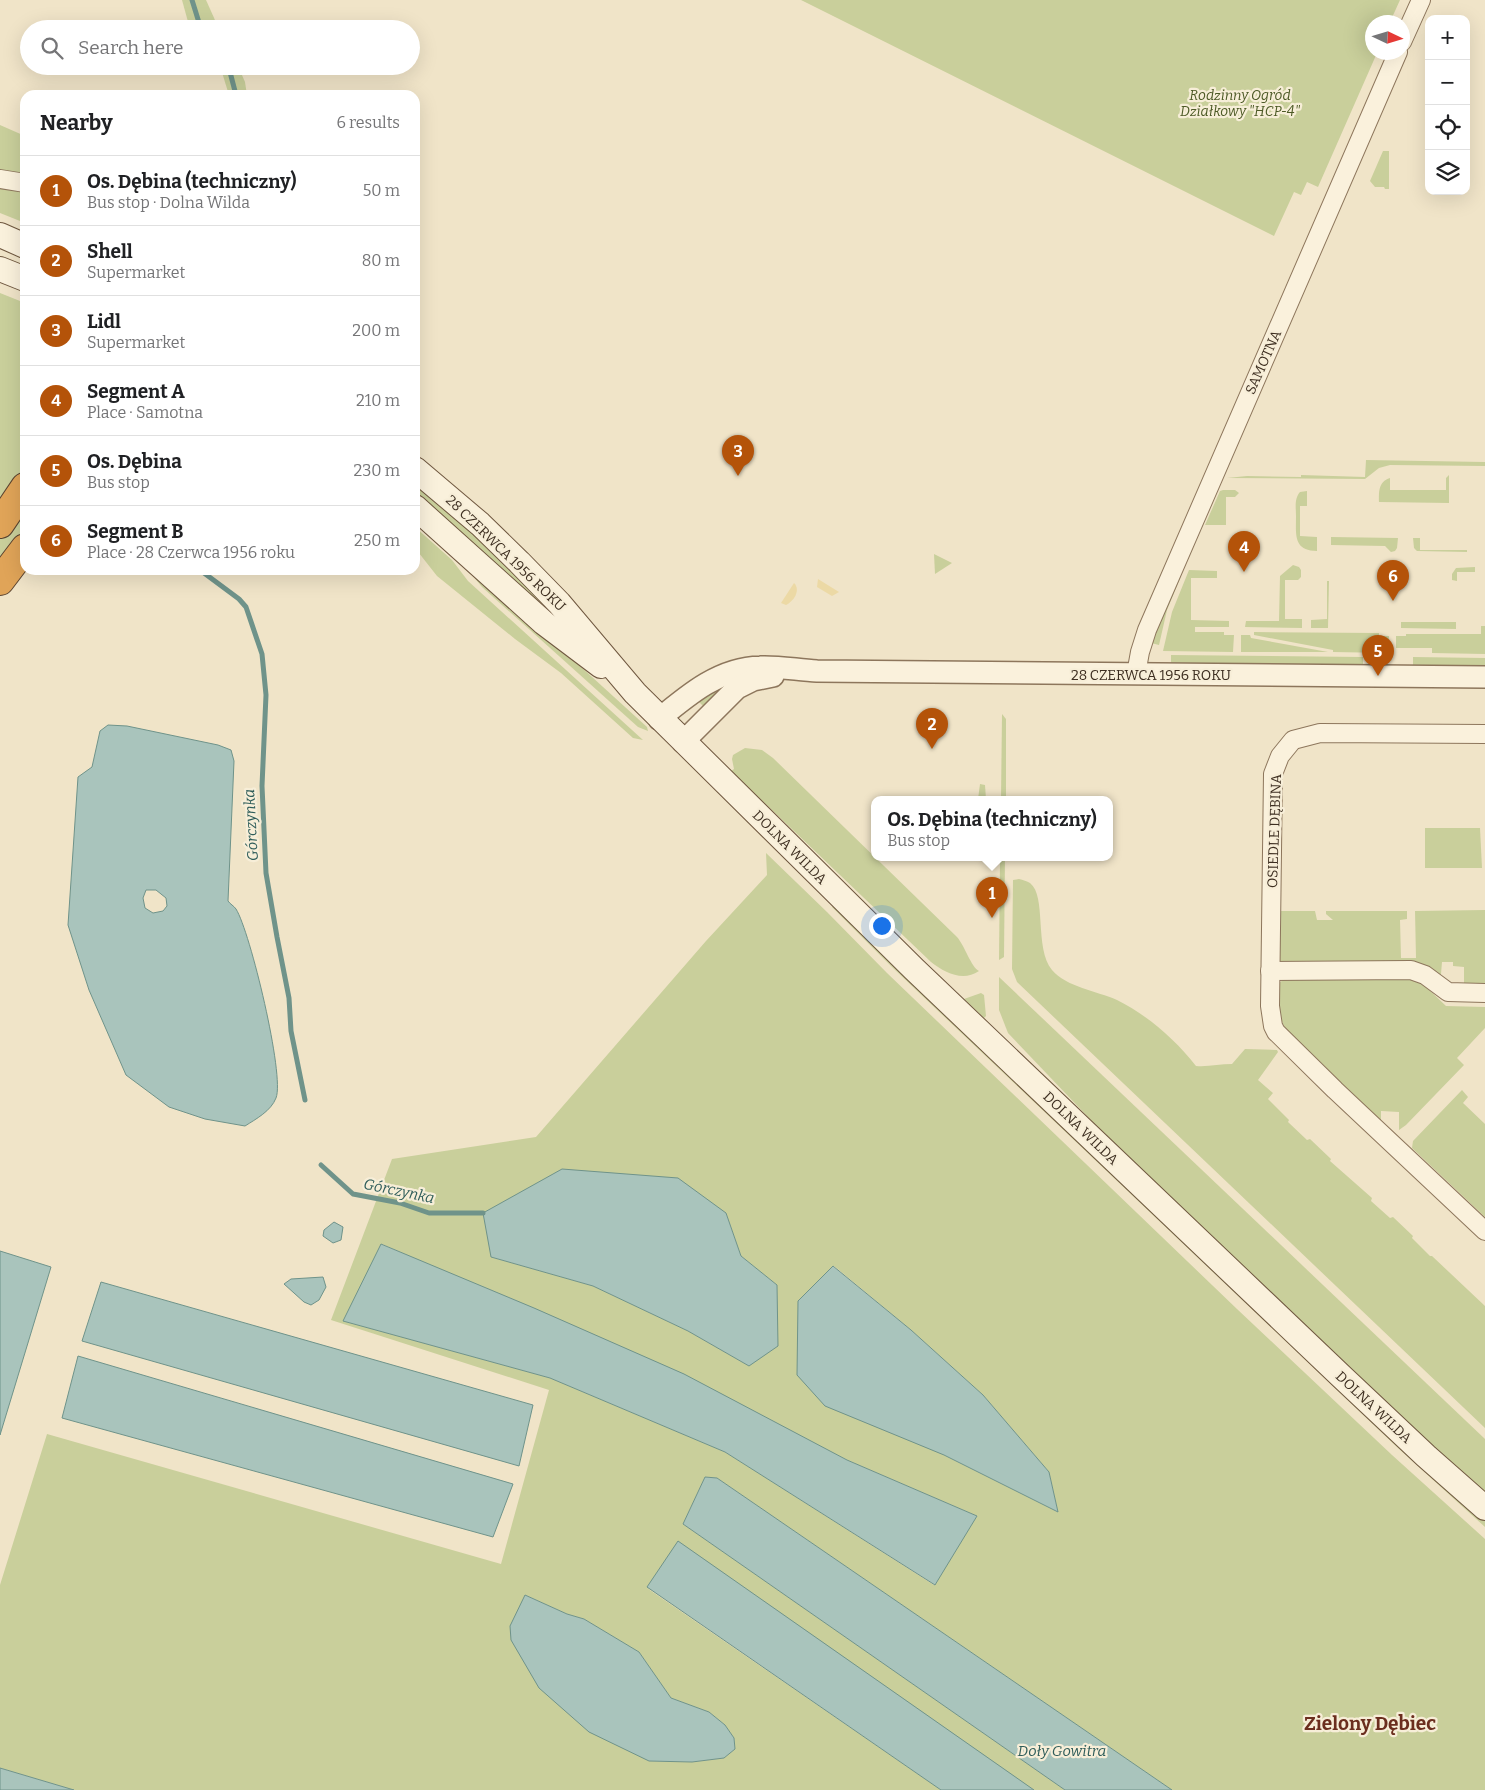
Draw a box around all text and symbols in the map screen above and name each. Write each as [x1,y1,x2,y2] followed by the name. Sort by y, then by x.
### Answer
[1365,15,1410,60] north arrow
[1425,15,1470,195] map controls
[1425,15,1470,60] button: +
[20,20,420,75] search box
[38,34,66,62] icon: search
[78,36,183,59] text: Search here
[1425,60,1470,105] button: −
[1180,87,1301,120] park label: Rodzinny Ogród Działkowy "HCP-4"
[1425,105,1470,150] button: locate
[40,110,113,136] text: Nearby
[337,113,400,132] text: 6 results
[1425,150,1470,195] button: layers
[87,170,297,193] text: Os. Dębina (techniczny)
[53,181,59,200] text: 1
[363,181,400,200] text: 50 m
[87,193,250,212] text: Bus stop · Dolna Wilda
[87,240,133,263] text: Shell
[51,251,61,270] text: 2
[362,251,400,270] text: 80 m
[87,263,185,282] text: Supermarket
[87,310,121,333] text: Lidl
[51,321,61,340] text: 3
[352,321,400,340] text: 200 m
[1242,327,1285,397] street label: SAMOTNA
[87,333,185,352] text: Supermarket
[87,380,185,403] text: Segment A
[51,391,61,410] text: 4
[356,391,400,410] text: 210 m
[87,403,203,422] text: Place · Samotna
[722,435,754,476] pin: 3
[87,450,182,473] text: Os. Dębina
[52,461,60,480] text: 5
[353,461,400,480] text: 230 m
[87,473,150,492] text: Bus stop
[442,492,569,615] street label: 28 CZERWCA 1956 ROKU
[87,520,184,543] text: Segment B
[51,531,61,550] text: 6
[354,531,400,550] text: 250 m
[1228,531,1260,572] pin: 4
[87,543,295,562] text: Place · 28 Czerwca 1956 roku
[1377,560,1409,601] pin: 6
[1362,635,1394,676] pin: 5
[1071,667,1231,684] street label: 28 CZERWCA 1956 ROKU
[916,708,948,749] pin: 2
[1264,774,1285,888] street label: OSIEDLE DĘBINA
[240,789,262,861] water label: Górczynka
[871,796,1113,861] popup
[749,807,830,888] street label: DOLNA WILDA
[887,808,1097,831] text: Os. Dębina (techniczny)
[887,831,950,850] text: Bus stop
[976,877,1008,918] pin: 1
[869,913,895,939] your location
[1040,1088,1122,1169] street label: DOLNA WILDA
[362,1175,436,1207] water label: Górczynka
[1332,1368,1415,1447] street label: DOLNA WILDA
[1304,1712,1436,1735] district label: Zielony Dębiec
[1018,1742,1106,1760] water label: Doły Gowitra

